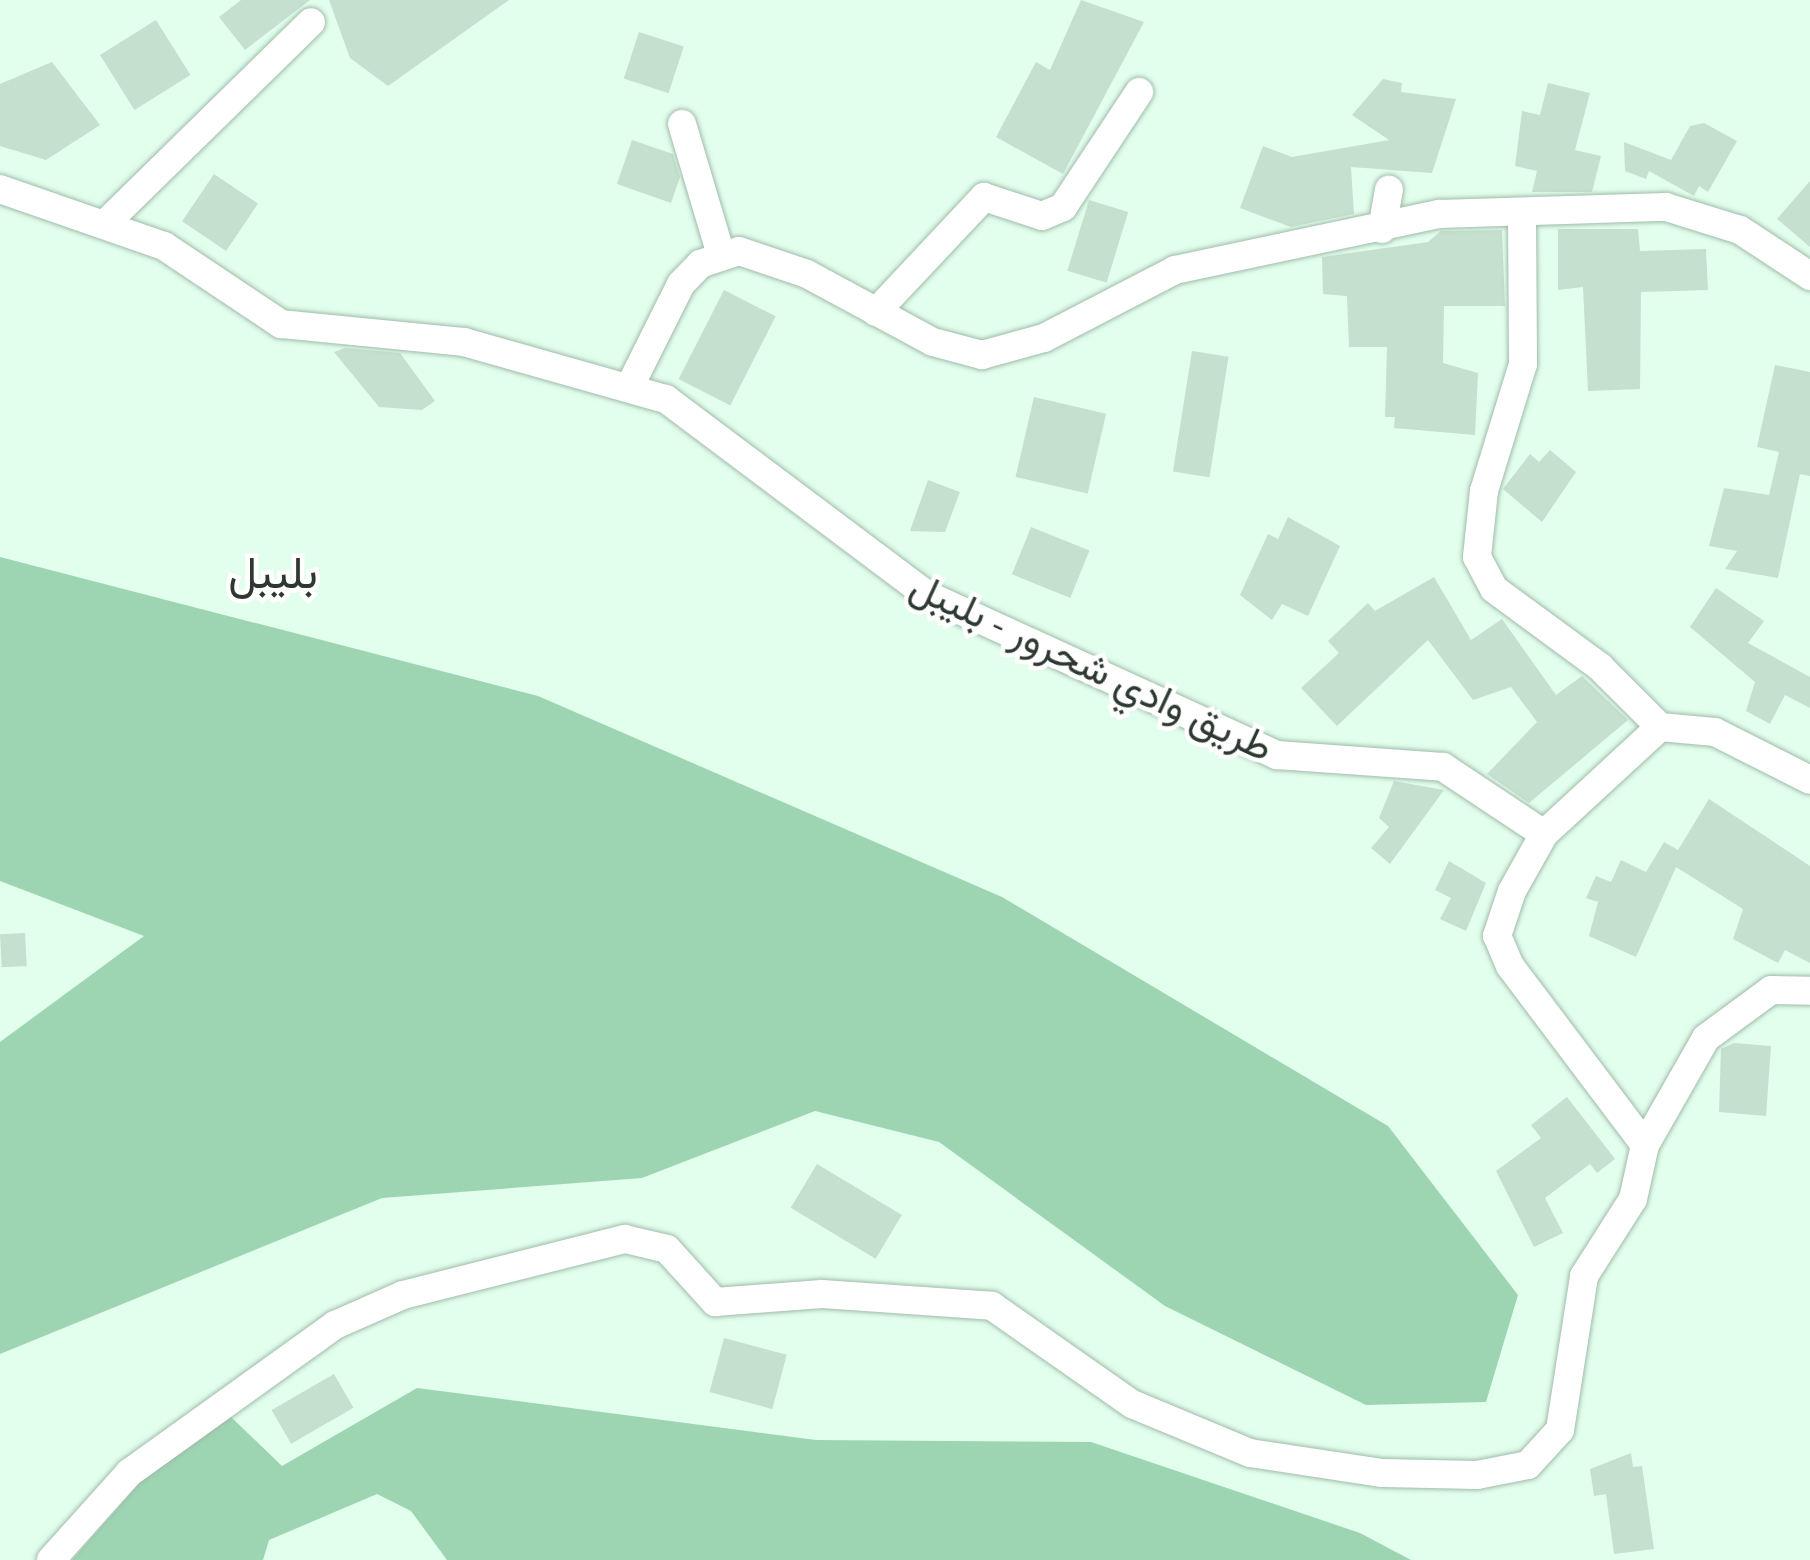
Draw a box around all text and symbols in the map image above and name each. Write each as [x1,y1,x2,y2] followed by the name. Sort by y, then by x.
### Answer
[228,547,318,601] district label: بليبل
[903,561,1281,771] street label: طريق وادي شحرور - بليبل

